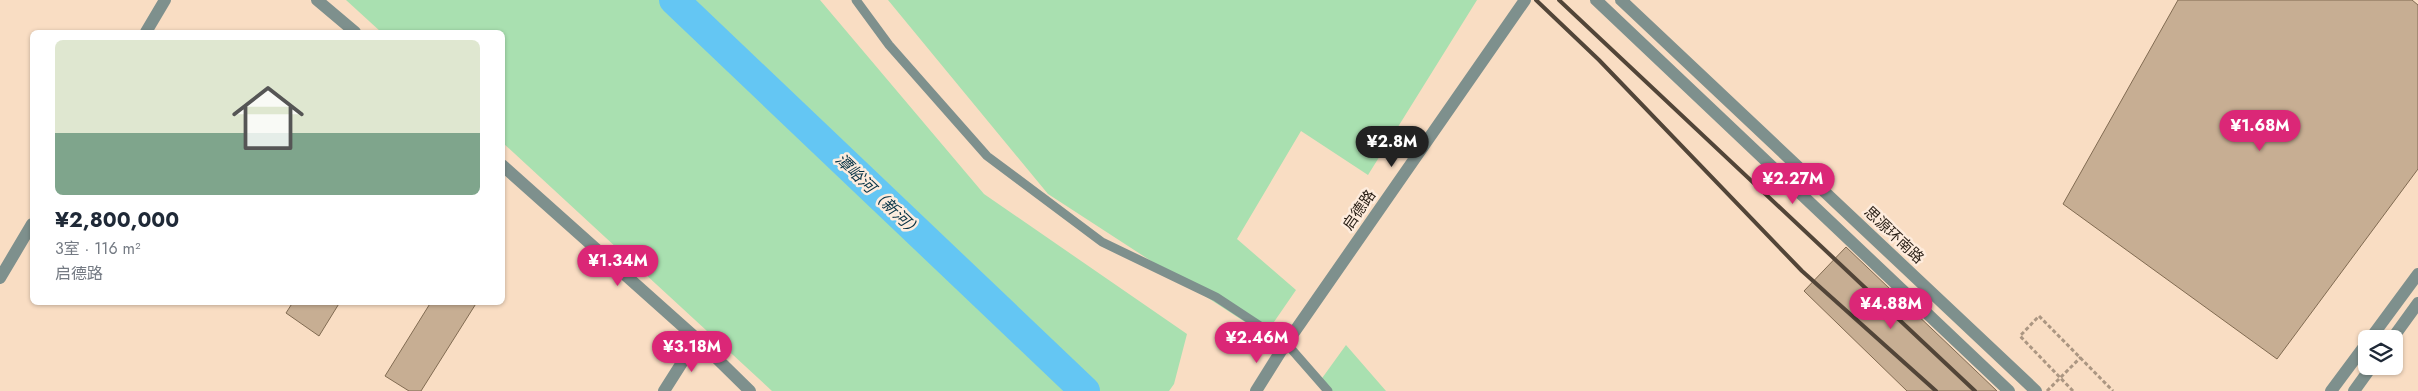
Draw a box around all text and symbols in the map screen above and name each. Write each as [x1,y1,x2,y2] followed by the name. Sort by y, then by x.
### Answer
[223,73,313,163] icon: home
[2219,110,2301,152] pin: ¥1.68M
[2231,114,2290,137] text: ¥1.68M
[1357,126,1427,168] pin: ¥2.8M
[1367,130,1417,153] text: ¥2.8M
[830,148,927,243] water label: 潭峪河（新河）
[1752,162,1834,205] pin: ¥2.27M
[1763,167,1823,190] text: ¥2.27M
[1337,185,1381,235] street label: 启德路
[1859,201,1929,269] street label: 思源环南路
[55,205,179,235] text: ¥2,800,000
[55,237,141,260] text: 3室 · 116 m²
[577,244,659,287] pin: ¥1.34M
[588,249,648,272] text: ¥1.34M
[55,262,103,285] text: 启德路
[1850,288,1932,330] pin: ¥4.88M
[1860,292,1922,315] text: ¥4.88M
[1216,322,1298,364] pin: ¥2.46M
[1226,326,1288,349] text: ¥2.46M
[651,330,733,373] pin: ¥3.18M
[2358,330,2403,375] map controls
[2358,330,2403,375] button: layers
[663,335,721,358] text: ¥3.18M

